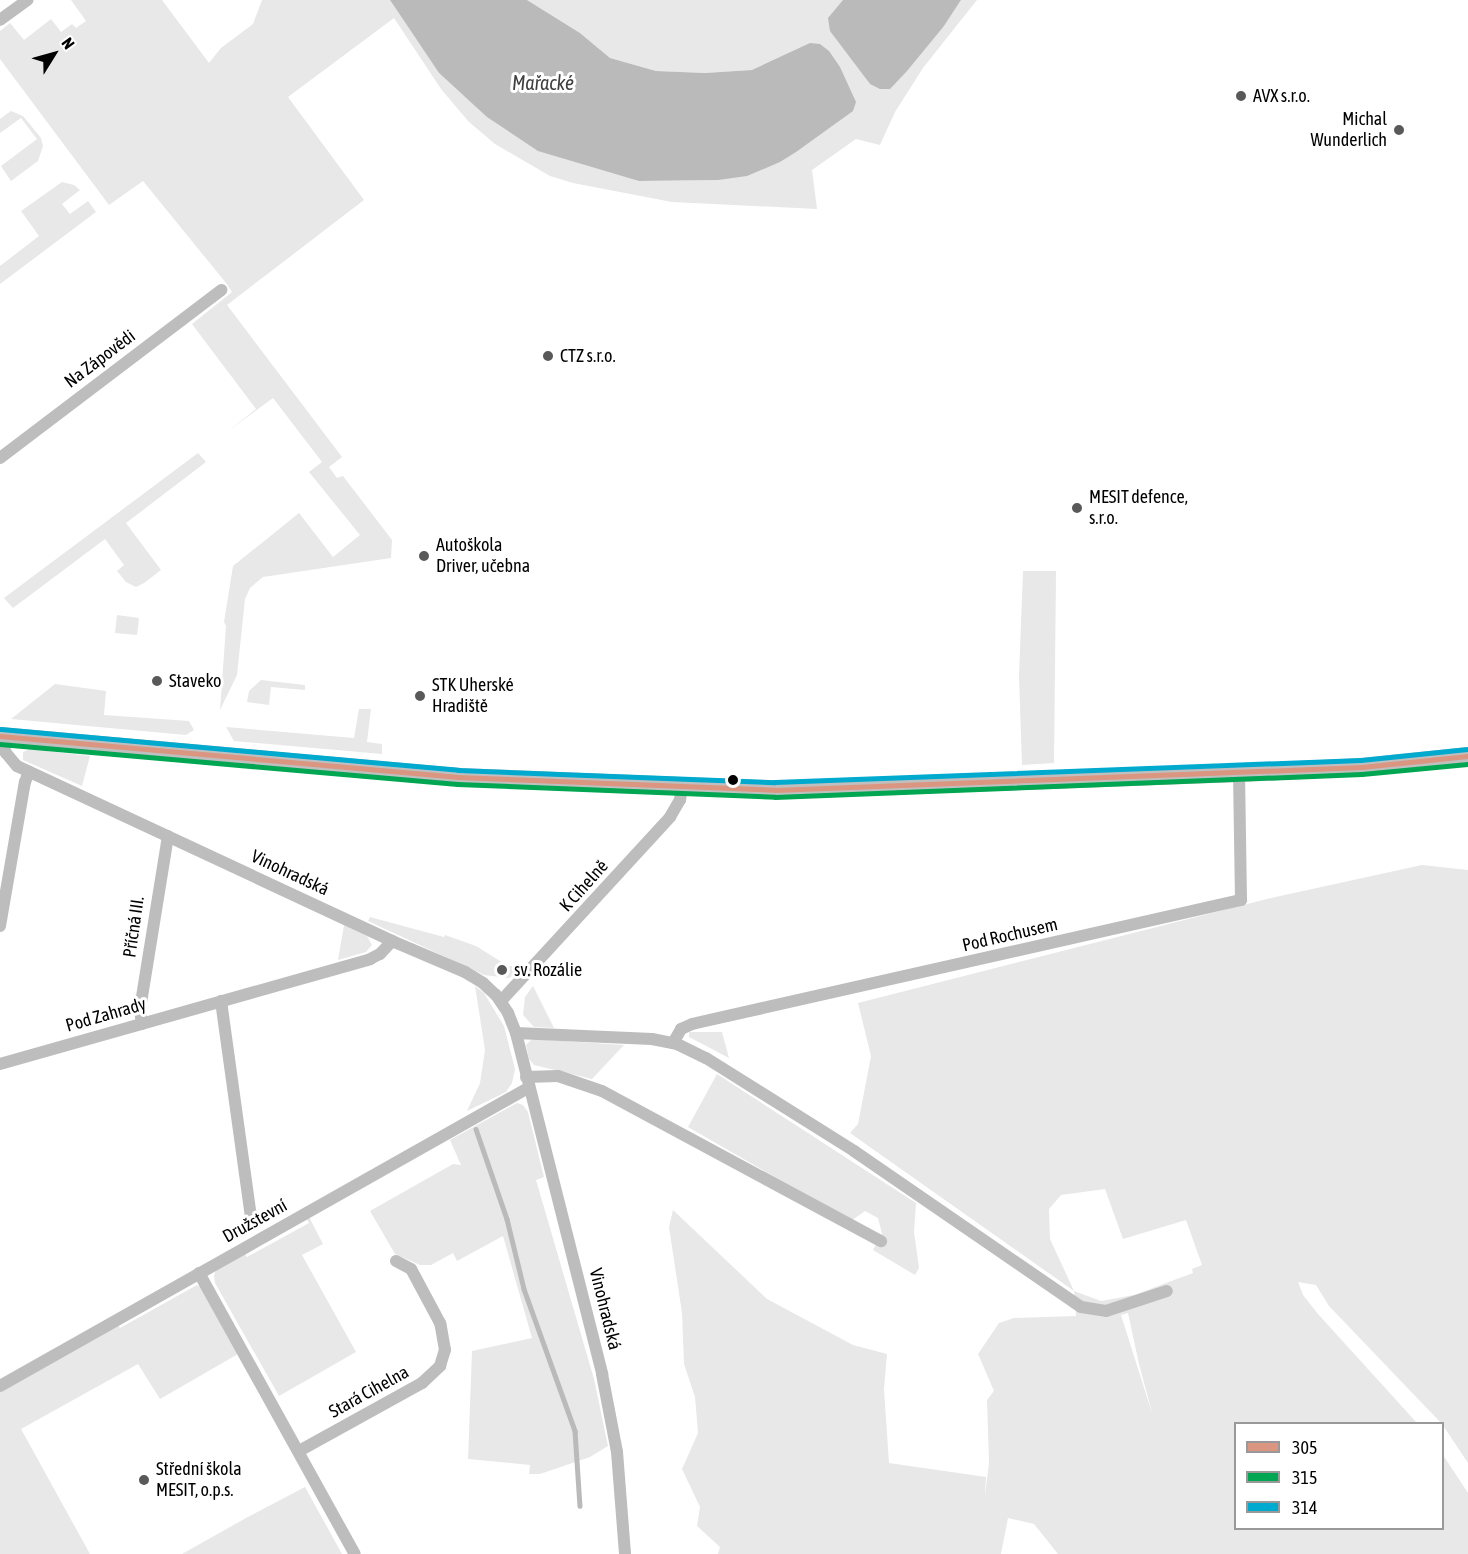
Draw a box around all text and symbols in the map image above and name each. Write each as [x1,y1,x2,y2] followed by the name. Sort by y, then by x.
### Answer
[24,24,84,84] north arrow
[58,34,78,52] text: N
[512,70,574,94] water label: Mařacké
[1253,85,1310,107] place label: AVX s.r.o.
[1234,89,1248,103] marker: AVX s.r.o.
[1310,109,1387,152] place label: Michal Wunderlich
[1392,123,1406,137] marker: Michal Wunderlich
[60,325,140,393] street label: Na Zápovědi
[560,345,616,367] place label: CTZ s.r.o.
[541,349,555,363] marker: CTZ s.r.o.
[1089,487,1188,530] place label: MESIT defence, s.r.o.
[1070,501,1084,515] marker: MESIT defence, s.r.o.
[436,535,530,578] place label: Autoškola Driver, učebna
[417,549,431,563] marker: Autoškola Driver, učebna
[169,670,222,692] place label: Staveko
[150,674,164,688] marker: Staveko
[432,675,514,718] place label: STK Uherské Hradiště
[413,689,427,703] marker: STK Uherské Hradiště
[727,774,739,786] unlabelled marker
[248,846,332,900] street label: Vinohradská
[555,856,613,916] street label: K Cihelně
[119,895,149,959] street label: Příčná III.
[960,914,1060,956] street label: Pod Rochusem
[514,959,582,981] place label: sv. Rozálie
[495,963,509,977] marker: sv. Rozálie
[63,993,149,1037] street label: Pod Zahrady
[219,1195,291,1247] street label: Družstevní
[584,1266,626,1352] street label: Vinohradská
[325,1361,413,1423] street label: Stará Cihelna
[1234,1422,1444,1530] legend
[1292,1437,1317,1458] text: 305
[156,1459,242,1502] place label: Střední škola MESIT, o.p.s.
[1292,1467,1317,1488] text: 315
[137,1473,151,1487] marker: Střední škola MESIT, o.p.s.
[1292,1497,1317,1518] text: 314

